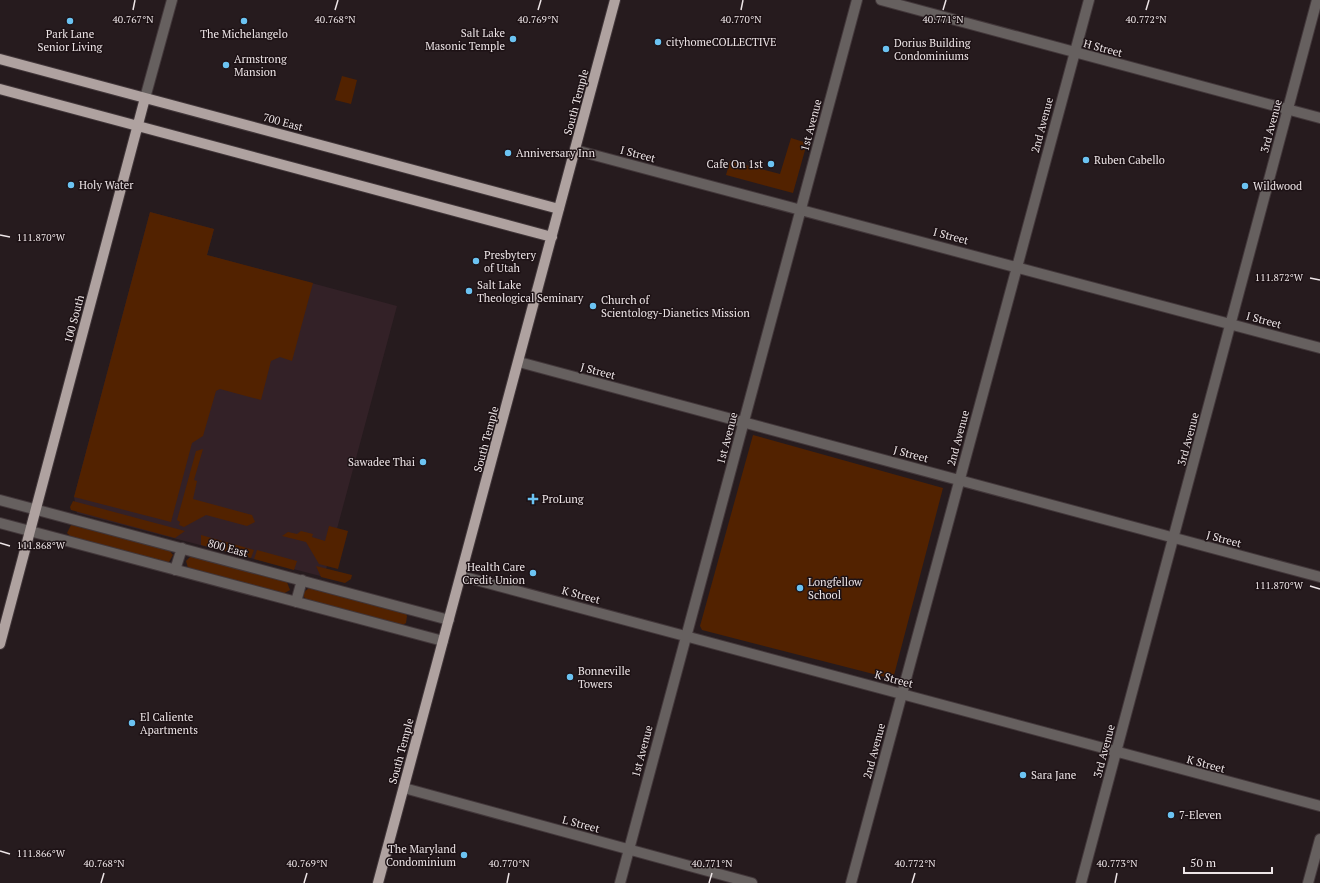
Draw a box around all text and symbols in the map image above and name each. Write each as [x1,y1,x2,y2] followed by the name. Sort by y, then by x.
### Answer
[113,13,154,26] text: 40.767°N
[315,13,356,26] text: 40.768°N
[518,13,559,26] text: 40.769°N
[721,13,762,26] text: 40.770°N
[923,13,964,26] text: 40.771°N
[1126,13,1167,26] text: 40.772°N
[65,16,75,26] marker: Park Lane Senior Living
[239,16,249,26] marker: The Michelangelo
[425,26,505,53] place label: Salt Lake Masonic Temple
[38,27,103,54] place label: Park Lane Senior Living
[200,27,288,41] place label: The Michelangelo
[508,34,518,44] marker: Salt Lake Masonic Temple
[666,35,777,49] place label: cityhomeCOLLECTIVE
[894,36,971,63] place label: Dorius Building Condominiums
[1082,36,1124,60] street label: H Street
[653,37,663,47] marker: cityhomeCOLLECTIVE
[881,44,891,54] marker: Dorius Building Condominiums
[234,52,287,79] place label: Armstrong Mansion
[221,60,231,70] marker: Armstrong Mansion
[560,67,592,137] street label: South Temple
[1028,95,1056,154] street label: 2nd Avenue
[797,97,825,152] street label: 1st Avenue
[1257,97,1285,154] street label: 3rd Avenue
[261,110,305,134] street label: 700 East
[619,143,657,165] street label: I Street
[516,146,595,160] place label: Anniversary Inn
[503,148,513,158] marker: Anniversary Inn
[1094,153,1165,167] place label: Ruben Cabello
[1081,155,1091,165] marker: Ruben Cabello
[707,157,763,171] place label: Cafe On 1st
[766,159,776,169] marker: Cafe On 1st
[79,178,134,192] place label: Holy Water
[1253,179,1302,193] place label: Wildwood
[66,180,76,190] marker: Holy Water
[1240,181,1250,191] marker: Wildwood
[932,225,970,247] street label: I Street
[17,231,66,244] text: 111.870°W
[484,248,536,275] place label: Presbytery of Utah
[471,256,481,266] marker: Presbytery of Utah
[1255,271,1304,284] text: 111.872°W
[477,278,584,305] place label: Salt Lake Theological Seminary
[464,286,474,296] marker: Salt Lake Theological Seminary
[61,293,87,345] street label: 100 South
[601,293,750,320] place label: Church of Scientology-Dianetics Mission
[588,301,598,311] marker: Church of Scientology-Dianetics Mission
[1245,309,1283,331] street label: I Street
[579,360,617,382] street label: J Street
[470,404,502,474] street label: South Temple
[944,408,972,467] street label: 2nd Avenue
[713,410,741,465] street label: 1st Avenue
[1174,410,1202,467] street label: 3rd Avenue
[892,443,930,465] street label: J Street
[348,455,415,469] place label: Sawadee Thai
[418,457,428,467] marker: Sawadee Thai
[542,492,584,506] place label: ProLung
[527,493,539,505] marker: ProLung
[1205,528,1243,550] street label: J Street
[206,536,250,560] street label: 800 East
[17,539,66,552] text: 111.868°W
[462,560,525,587] place label: Health Care Credit Union
[528,568,538,578] marker: Health Care Credit Union
[808,575,863,602] place label: Longfellow School
[1255,579,1304,592] text: 111.870°W
[560,583,602,607] street label: K Street
[795,583,805,593] marker: Longfellow School
[578,664,631,691] place label: Bonneville Towers
[873,667,915,691] street label: K Street
[565,672,575,682] marker: Bonneville Towers
[140,710,198,737] place label: El Caliente Apartments
[385,716,417,786] street label: South Temple
[127,718,137,728] marker: El Caliente Apartments
[860,721,888,780] street label: 2nd Avenue
[1090,722,1118,779] street label: 3rd Avenue
[628,723,656,778] street label: 1st Avenue
[1185,752,1227,776] street label: K Street
[1031,768,1077,782] place label: Sara Jane
[1018,770,1028,780] marker: Sara Jane
[1179,808,1222,822] place label: 7-Eleven
[1166,810,1176,820] marker: 7-Eleven
[561,812,601,836] street label: L Street
[386,842,456,869] place label: The Maryland Condominium
[17,847,66,860] text: 111.866°W
[1184,849,1272,875] scale bar
[459,850,469,860] marker: The Maryland Condominium
[1190,855,1217,870] text: 50 m
[84,857,125,870] text: 40.768°N
[287,857,328,870] text: 40.769°N
[489,857,530,870] text: 40.770°N
[692,857,733,870] text: 40.771°N
[895,857,936,870] text: 40.772°N
[1097,857,1138,870] text: 40.773°N

